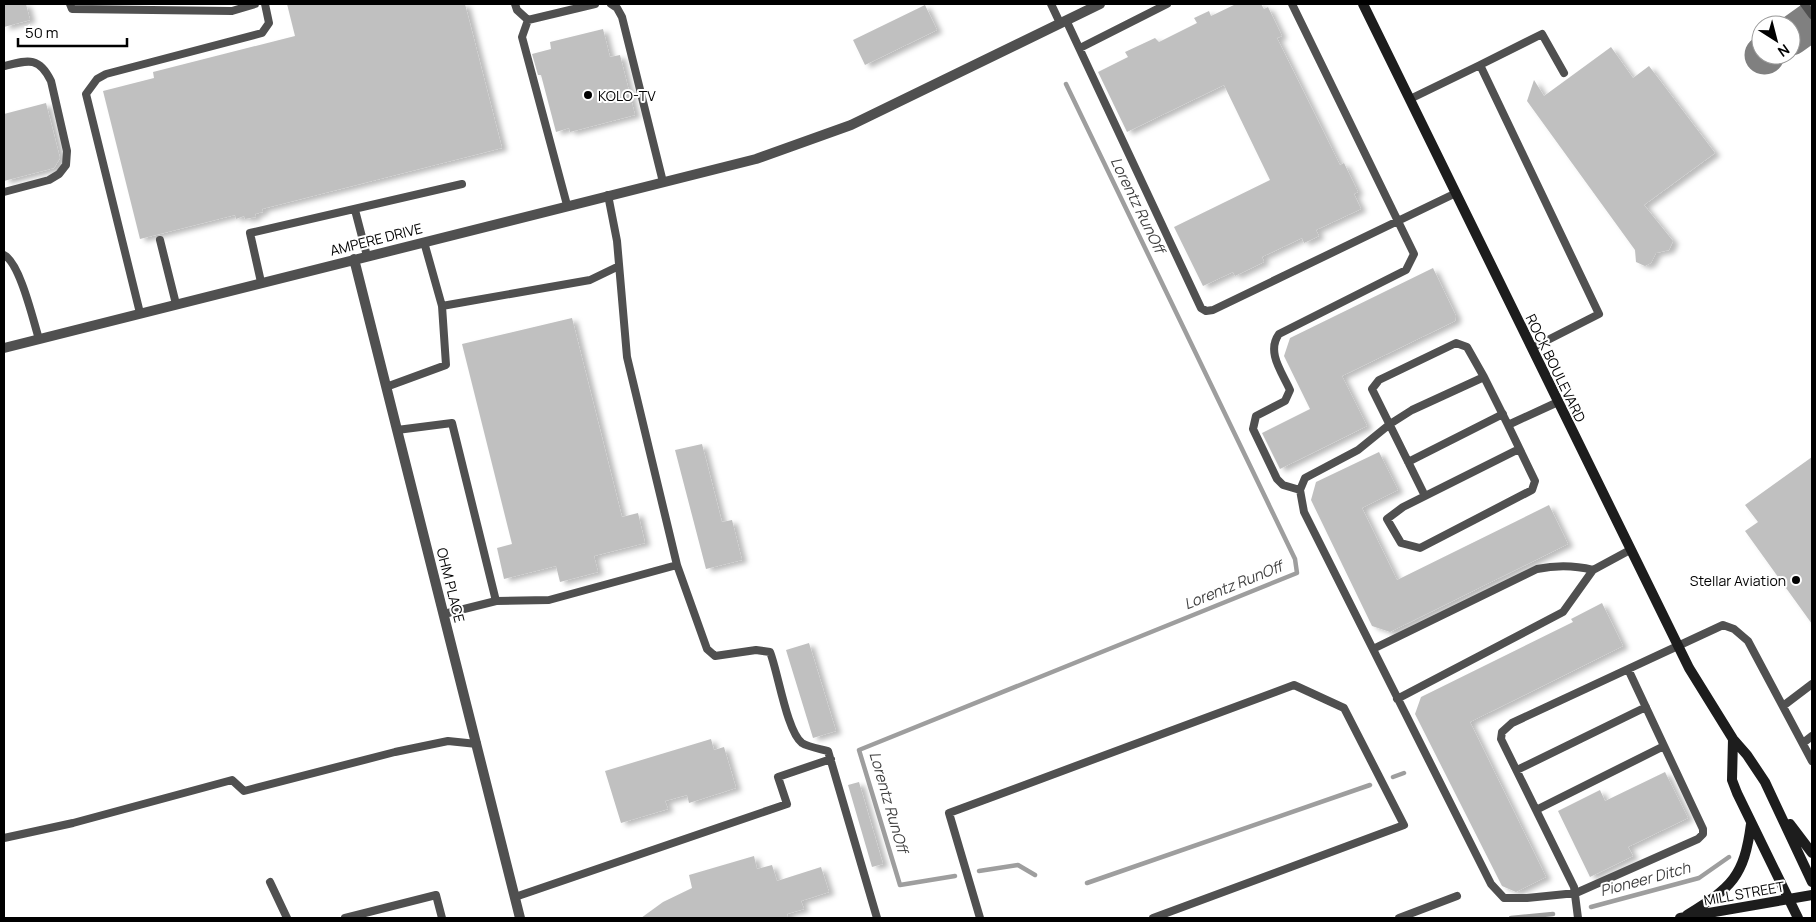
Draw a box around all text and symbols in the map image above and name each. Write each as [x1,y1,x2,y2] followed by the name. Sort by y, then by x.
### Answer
[18,15,126,47] scale bar
[1751,15,1801,65] north arrow
[25,22,59,43] text: 50 m
[1774,40,1794,62] text: N
[598,86,656,105] place label: KOLO-TV
[582,89,594,101] marker: KOLO-TV
[1106,154,1172,259] water label: Lorentz RunOff
[328,218,424,260] street label: AMPERE DRIVE
[1522,311,1590,425] street label: ROCK BOULEVARD
[433,546,469,624] street label: OHM PLACE
[1181,555,1288,614] water label: Lorentz RunOff
[1690,571,1786,590] place label: Stellar Aviation
[1790,574,1802,586] marker: Stellar Aviation
[865,749,914,858] water label: Lorentz RunOff
[1597,857,1694,901] water label: Pioneer Ditch
[1702,876,1786,909] street label: MILL STREET

